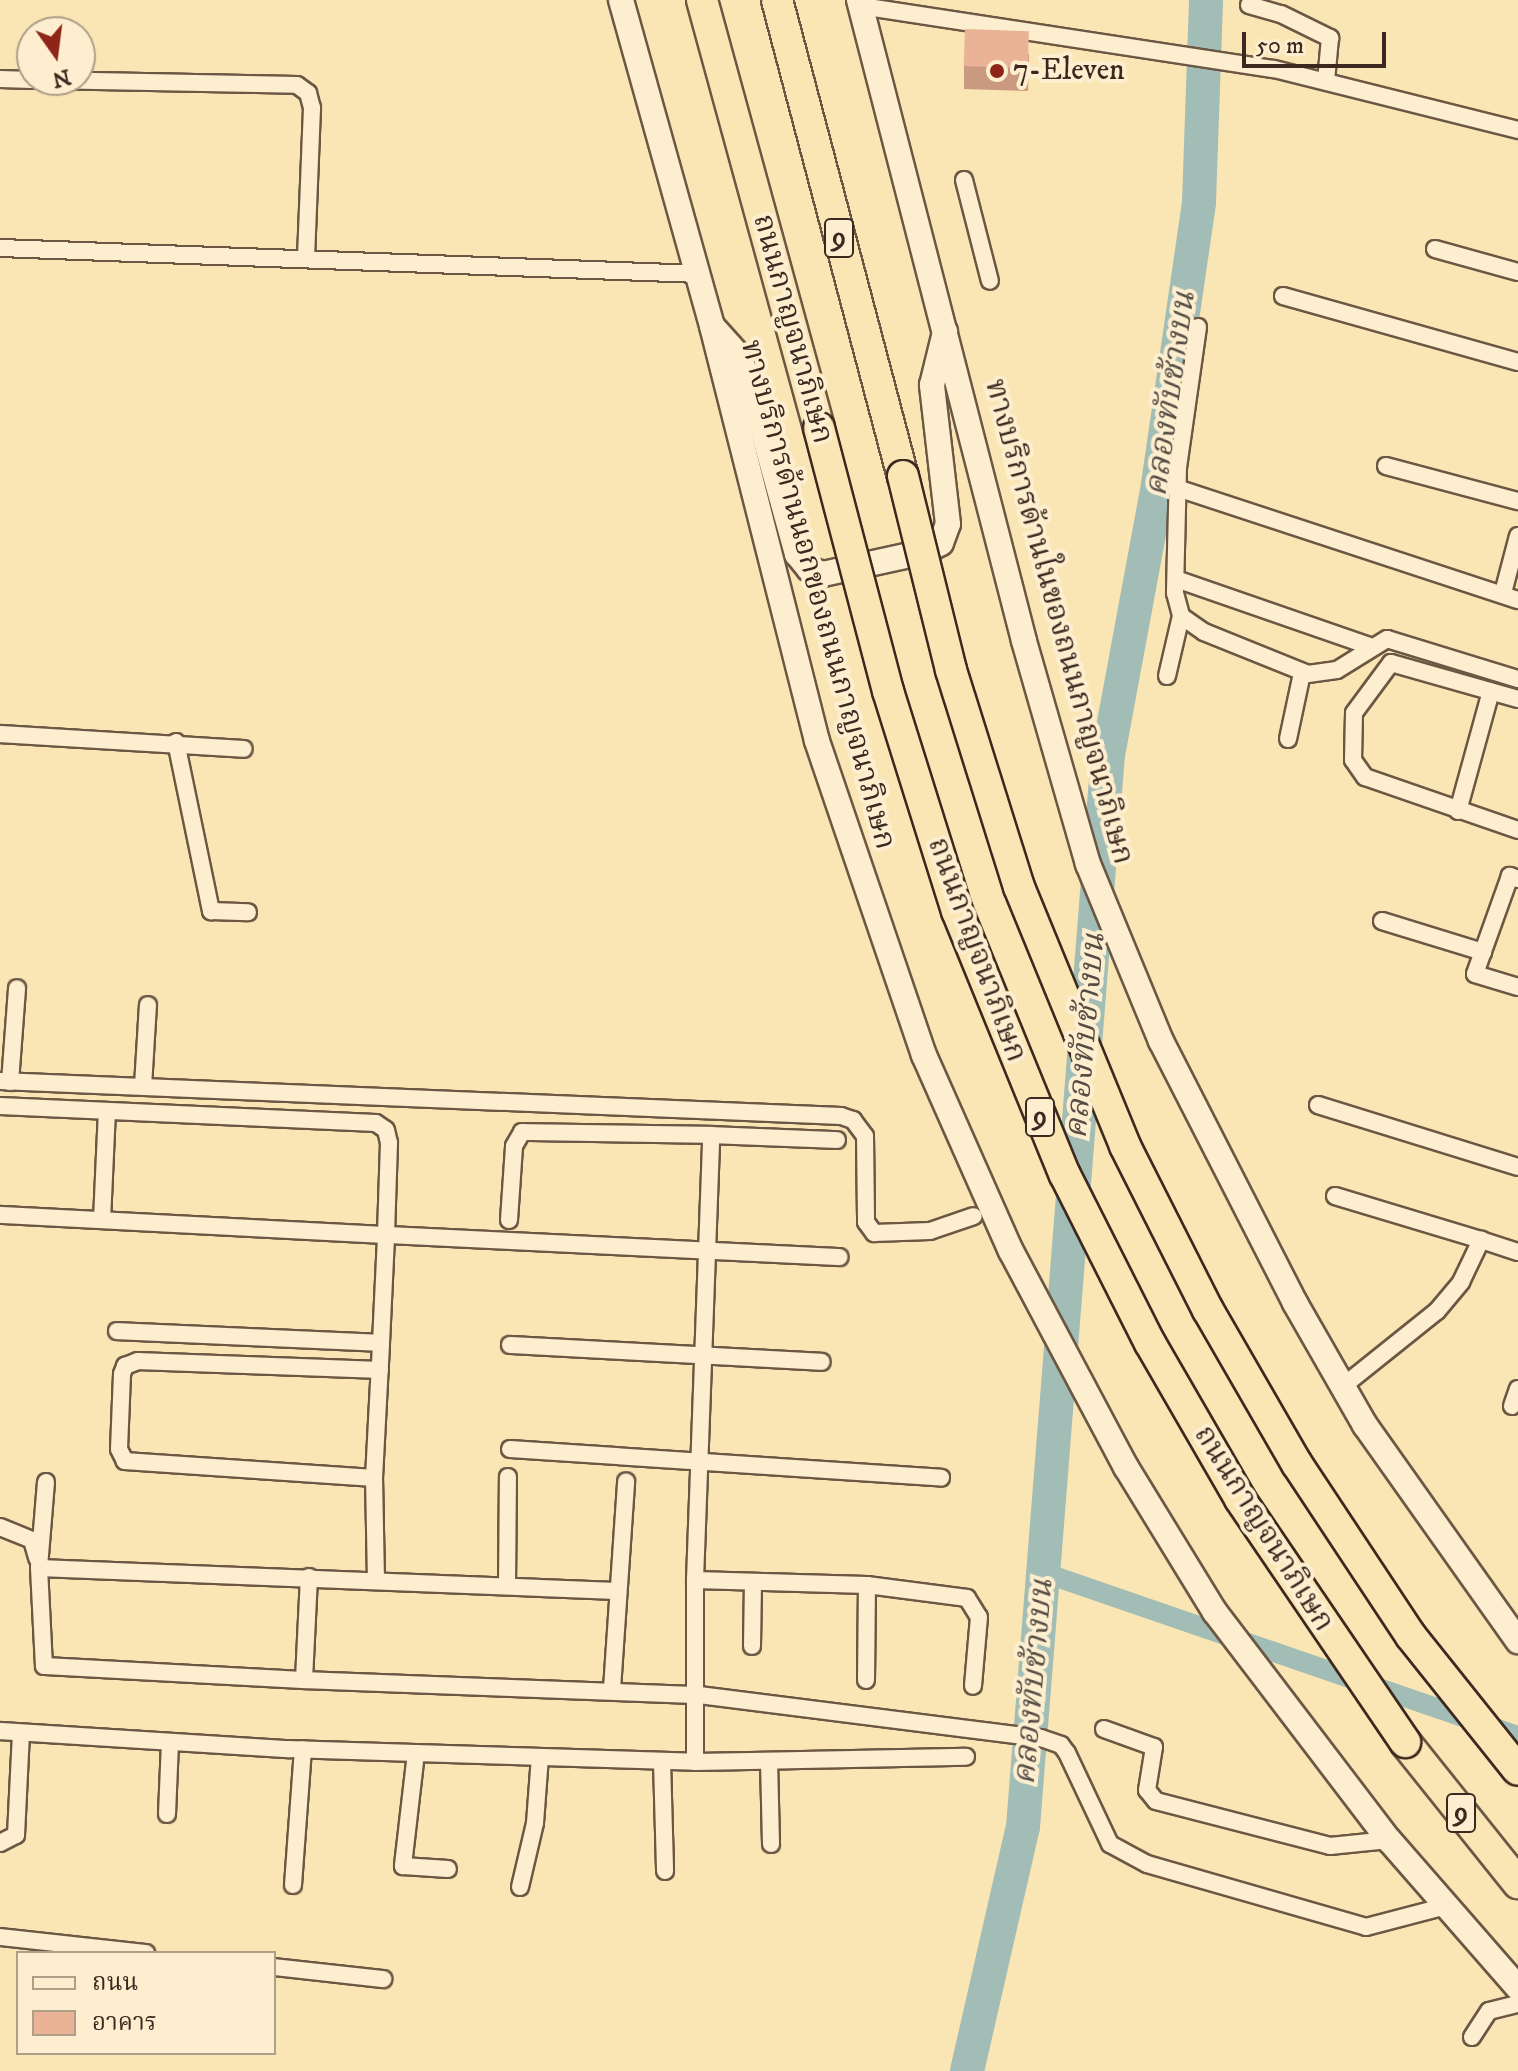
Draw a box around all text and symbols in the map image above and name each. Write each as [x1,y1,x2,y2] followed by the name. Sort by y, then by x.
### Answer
[16,16,96,96] north arrow
[1246,16,1390,66] scale bar
[1256,31,1304,61] text: 50 m
[1013,53,1125,89] place label: 7-Eleven
[988,62,1006,80] marker: 7-Eleven
[49,63,73,93] text: N
[744,210,840,448] street label: ถนนกาญจนาภิเษก
[823,214,855,262] road number: 9
[1138,289,1204,499] water label: คลองทับช้างบน
[732,336,902,854] street label: ทางบริการด้านนอกของถนนกาญจนาภิเษก
[976,375,1140,869] street label: ทางบริการด้านในของถนนกาญจนาภิเษก
[919,833,1033,1067] street label: ถนนกาญจนาภิเษก
[1058,932,1114,1140] water label: คลองทับช้างบน
[1024,1093,1056,1141] road number: 9
[1185,1419,1341,1639] street label: ถนนกาญจนาภิเษก
[1006,1578,1062,1786] water label: คลองทับช้างบน
[1445,1789,1477,1837] road number: 9
[16,1951,276,2055] legend
[92,1968,138,1998] text: ถนน
[92,2008,157,2038] text: อาคาร

